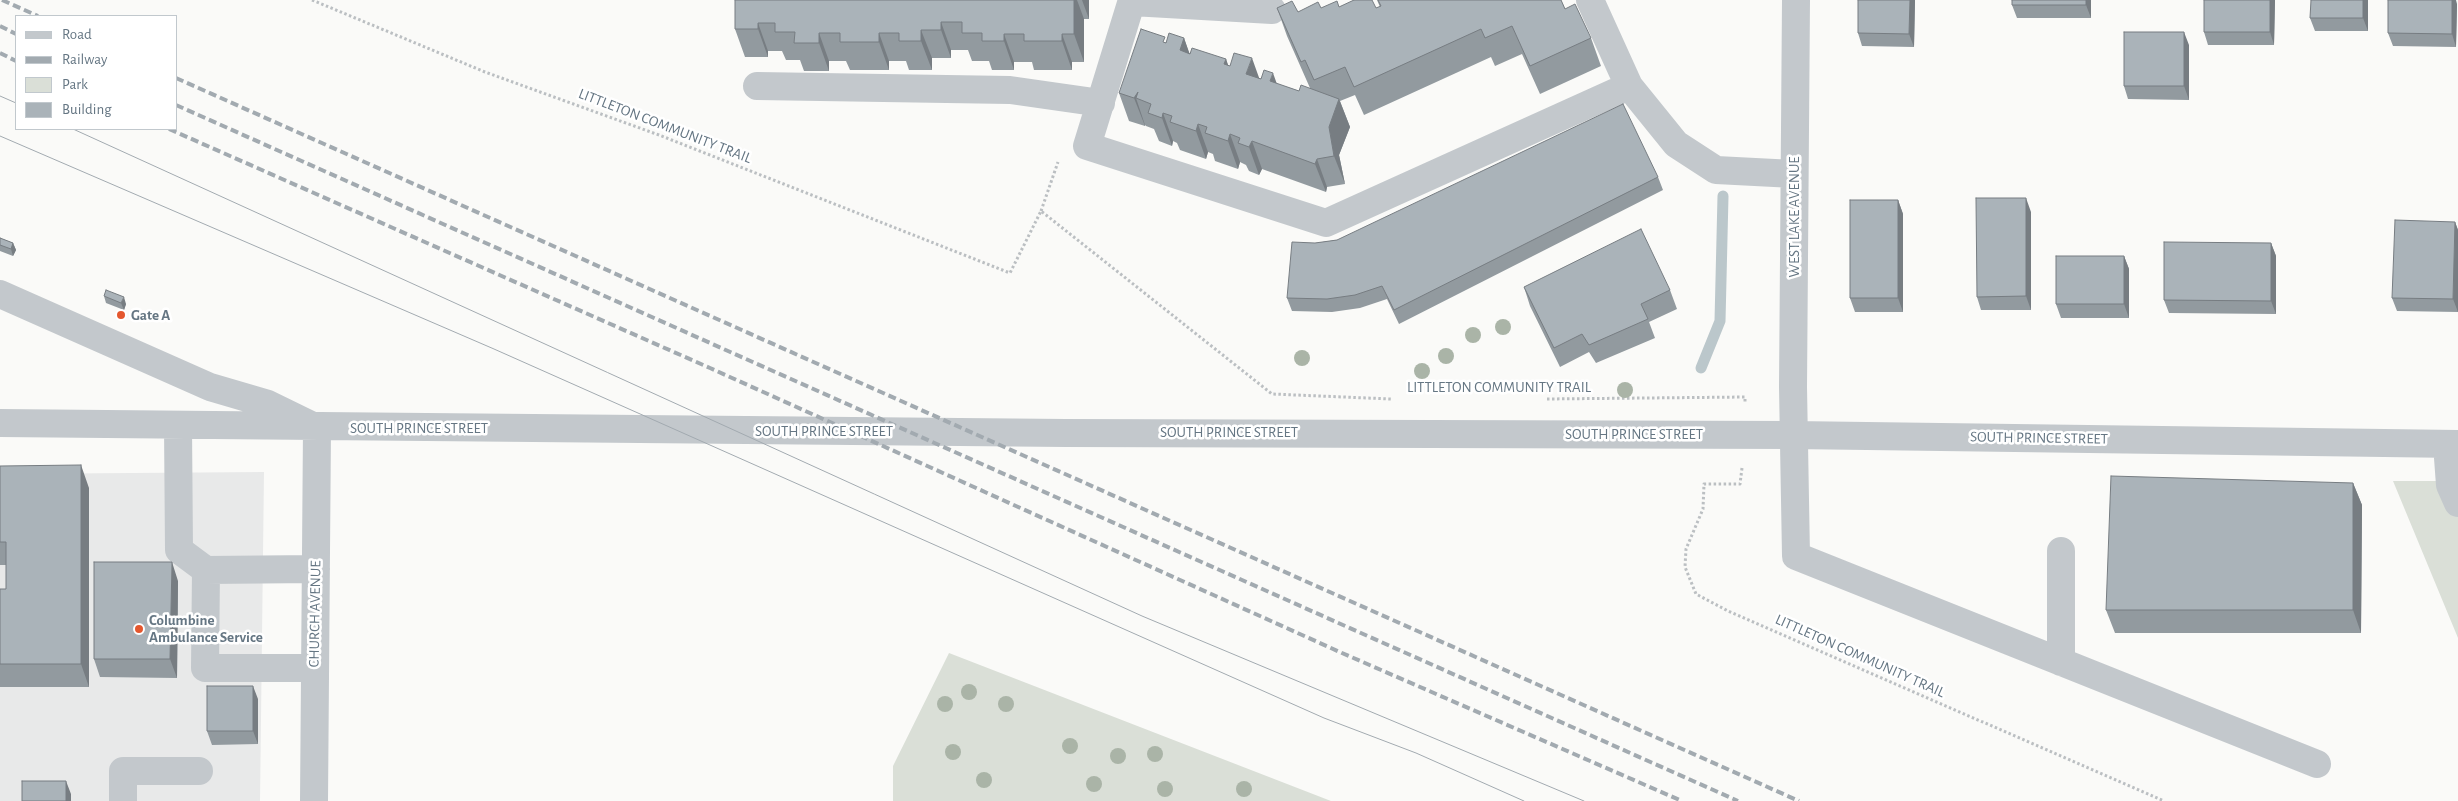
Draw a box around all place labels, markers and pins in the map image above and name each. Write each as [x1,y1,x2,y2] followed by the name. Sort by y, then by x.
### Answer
[131,306,170,324] place label: Gate A
[115,309,127,321] marker: Gate A
[149,611,263,646] place label: Columbine Ambulance Service
[133,623,145,635] marker: Columbine Ambulance Service

